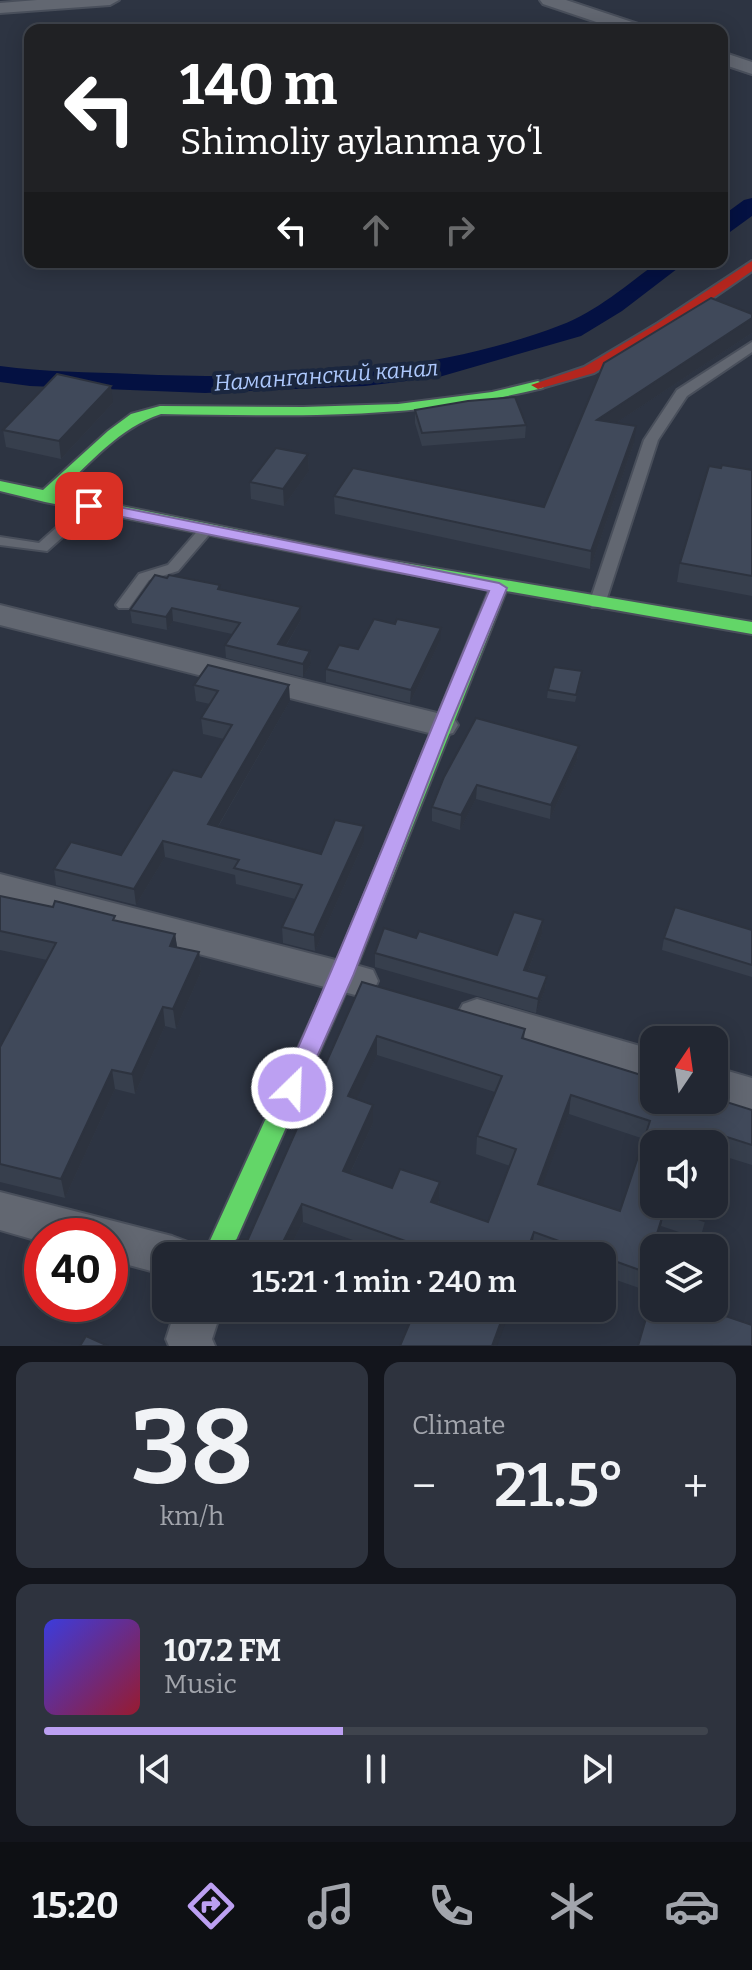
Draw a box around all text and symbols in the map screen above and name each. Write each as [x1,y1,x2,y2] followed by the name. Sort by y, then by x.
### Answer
[180,52,337,119] text: 140 m
[48,56,152,160] icon: left
[180,120,543,164] text: Shimoliy aylanma yoʻl
[270,208,314,252] icon: left
[354,208,398,252] icon: ahead
[438,208,482,252] icon: right
[213,354,439,397] water label: Наманганский канал
[55,472,123,540] pin
[67,484,111,528] icon: arrive
[640,1026,728,1114] north arrow
[640,1026,728,1322] map controls
[250,1046,334,1130] position arrow
[640,1130,728,1218] button: sound
[24,1218,128,1322] speed limit sign: 40
[640,1234,728,1322] button: layers
[252,1264,516,1300] text: 15:21 · 1 min · 240 m
[131,1386,253,1511] text: 38
[412,1410,506,1441] text: Climate
[494,1450,625,1522] text: 21.5°
[412,1460,436,1513] text: −
[683,1460,708,1513] text: +
[160,1501,224,1532] text: km/h
[164,1633,281,1669] text: 107.2 FM
[164,1669,237,1700] text: Music
[133,1747,177,1791] icon: previous
[354,1747,398,1791] icon: pause
[575,1747,619,1791] icon: next
[183,1878,239,1934] icon: directions
[303,1878,359,1934] icon: music
[423,1878,479,1934] icon: phone
[544,1878,600,1934] icon: climate
[664,1878,720,1934] icon: car
[32,1884,119,1928] text: 15:20

